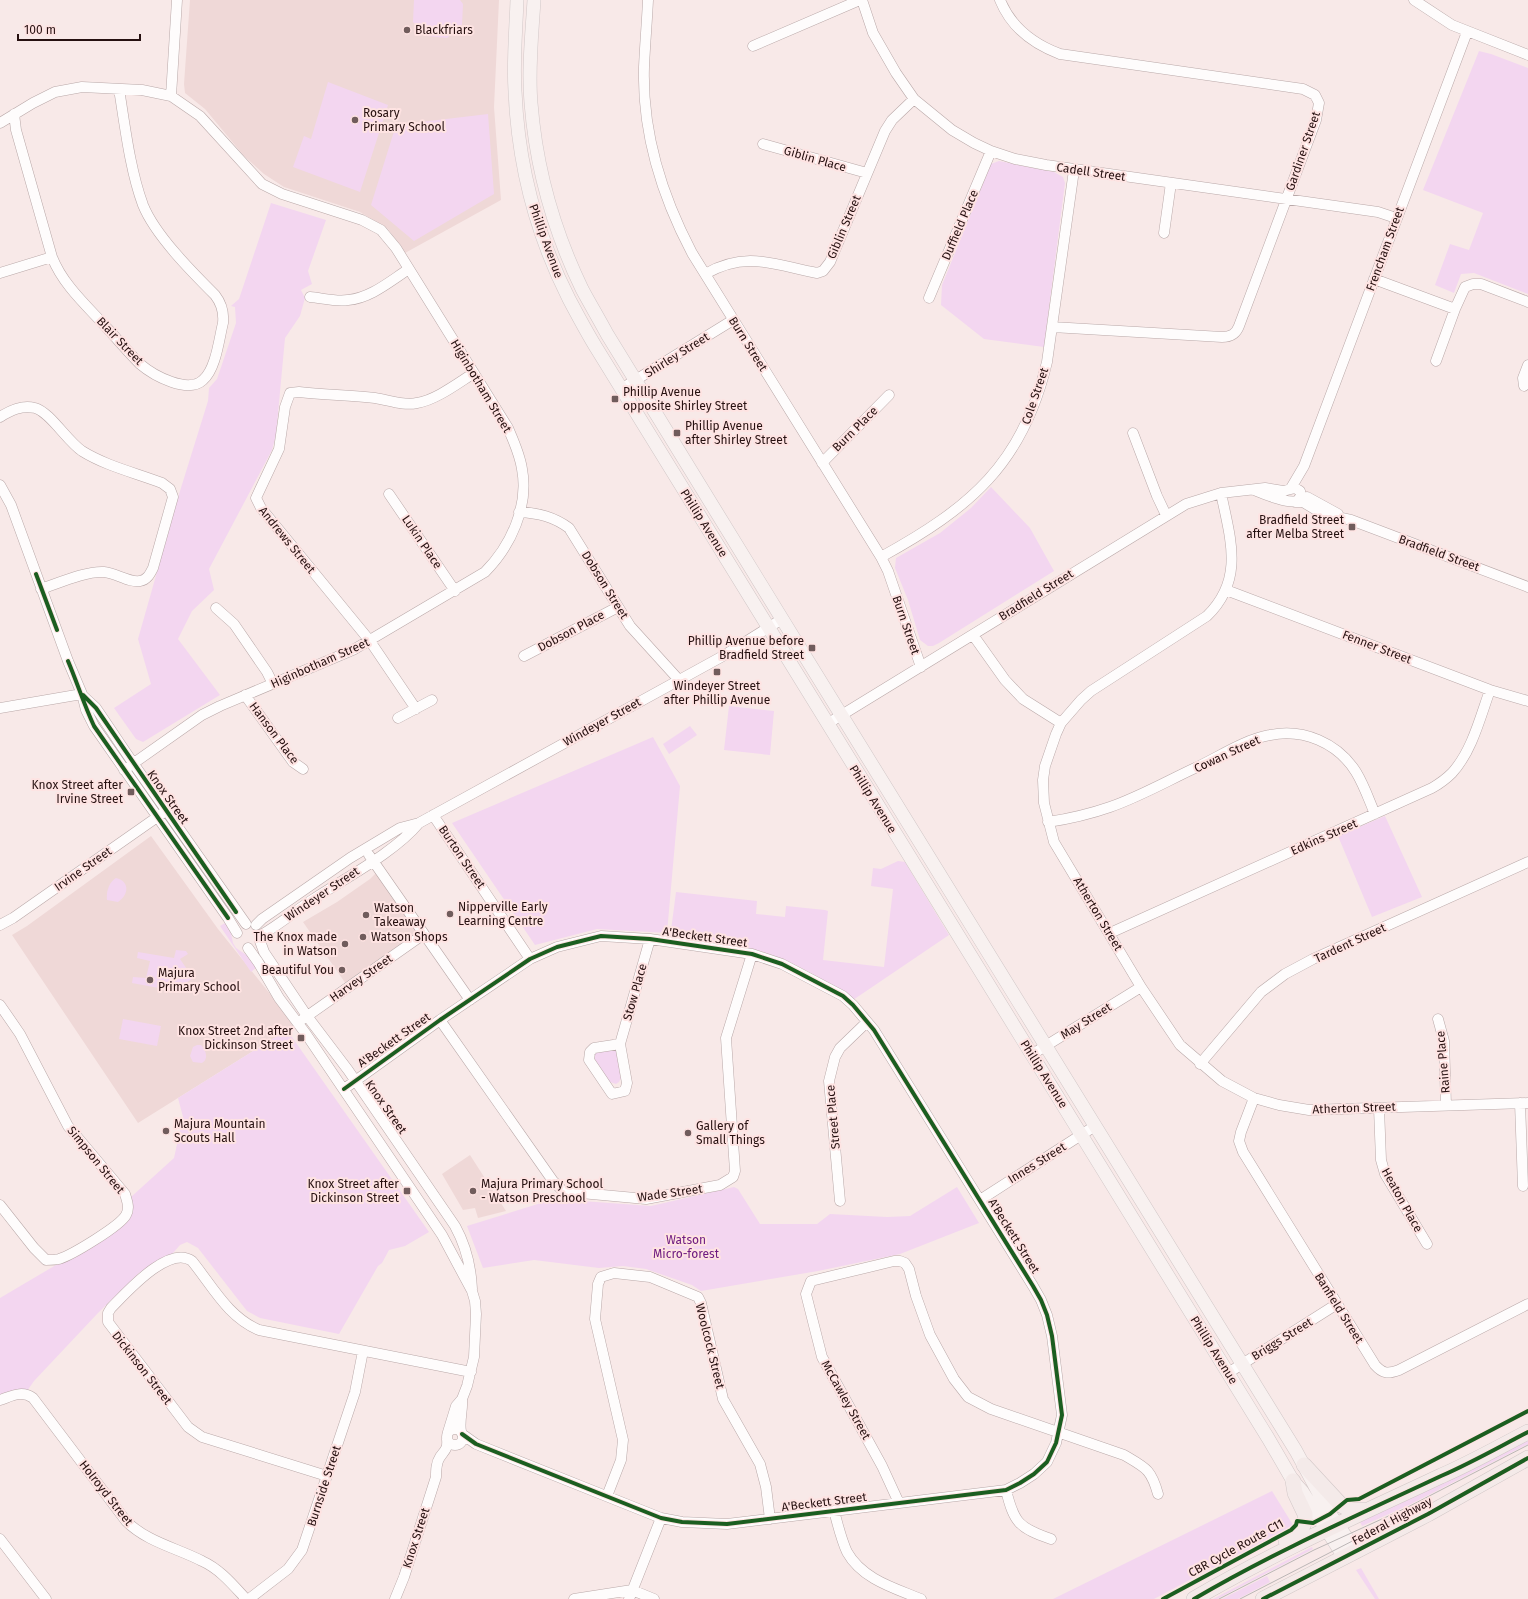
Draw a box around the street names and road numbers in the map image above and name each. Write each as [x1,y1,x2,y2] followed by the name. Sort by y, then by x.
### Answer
[1283,109,1323,192] street label: Gardiner Street
[782,143,848,175] street label: Giblin Place
[1056,160,1127,184] street label: Cadell Street
[939,188,981,262] street label: Duffield Place
[824,192,864,261] street label: Giblin Street
[526,202,566,280] street label: Phillip Avenue
[1363,204,1407,293] street label: Frencham Street
[94,314,147,368] street label: Blair Street
[726,314,771,374] street label: Burn Street
[642,329,712,380] street label: Shirley Street
[448,337,515,436] street label: Higinbotham Street
[1019,365,1051,426] street label: Cole Street
[830,404,880,454] street label: Burn Place
[677,486,731,560] street label: Phillip Avenue
[256,504,319,577] street label: Andrews Street
[399,513,445,571] street label: Lukin Place
[1397,532,1482,574] street label: Bradfield Street
[579,549,632,622] street label: Dobson Street
[996,566,1076,623] street label: Bradfield Street
[889,594,923,657] street label: Burn Street
[535,608,607,654] street label: Dobson Place
[1340,627,1414,667] street label: Fenner Street
[269,635,372,691] street label: Higinbotham Street
[561,695,644,749] street label: Windeyer Street
[246,699,302,767] street label: Hanson Place
[1192,732,1263,775] street label: Cowan Street
[846,762,900,836] street label: Phillip Avenue
[144,767,192,827] street label: Knox Street
[1289,816,1360,858] street label: Edkins Street
[436,823,489,892] street label: Burton Street
[52,844,115,894] street label: Irvine Street
[282,864,362,924] street label: Windeyer Street
[1071,875,1126,954] street label: Atherton Street
[1312,920,1389,966] street label: Tardent Street
[662,924,749,950] street label: A'Beckett Street
[327,951,396,1005] street label: Harvey Street
[620,962,650,1022] street label: Stow Place
[1058,1000,1115,1042] street label: May Street
[355,1009,434,1070] street label: A'Beckett Street
[1433,1030,1453,1094] street label: Raine Place
[1017,1037,1071,1111] street label: Phillip Avenue
[362,1077,410,1137] street label: Knox Street
[823,1084,843,1150] street label: Street Place
[1312,1100,1397,1116] street label: Atherton Street
[65,1123,128,1197] street label: Simpson Street
[1006,1139,1069,1186] street label: Innes Street
[1379,1165,1425,1235] street label: Heaton Place
[637,1181,704,1204] street label: Wade Street
[985,1196,1043,1277] street label: A'Beckett Street
[1312,1270,1367,1346] street label: Banfield Street
[693,1302,728,1391] street label: Woolcock Street
[1187,1313,1241,1387] street label: Phillip Avenue
[1249,1314,1316,1363] street label: Briggs Street
[109,1329,175,1408] street label: Dickinson Street
[818,1358,874,1443] street label: McCawley Street
[304,1443,344,1528] street label: Burnside Street
[76,1458,136,1529] street label: Holroyd Street
[781,1490,868,1514] street label: A'Beckett Street
[1350,1494,1434,1548] street label: Federal Highway
[400,1505,433,1570] street label: Knox Street
[1186,1516,1286,1580] street label: CBR Cycle Route C11

